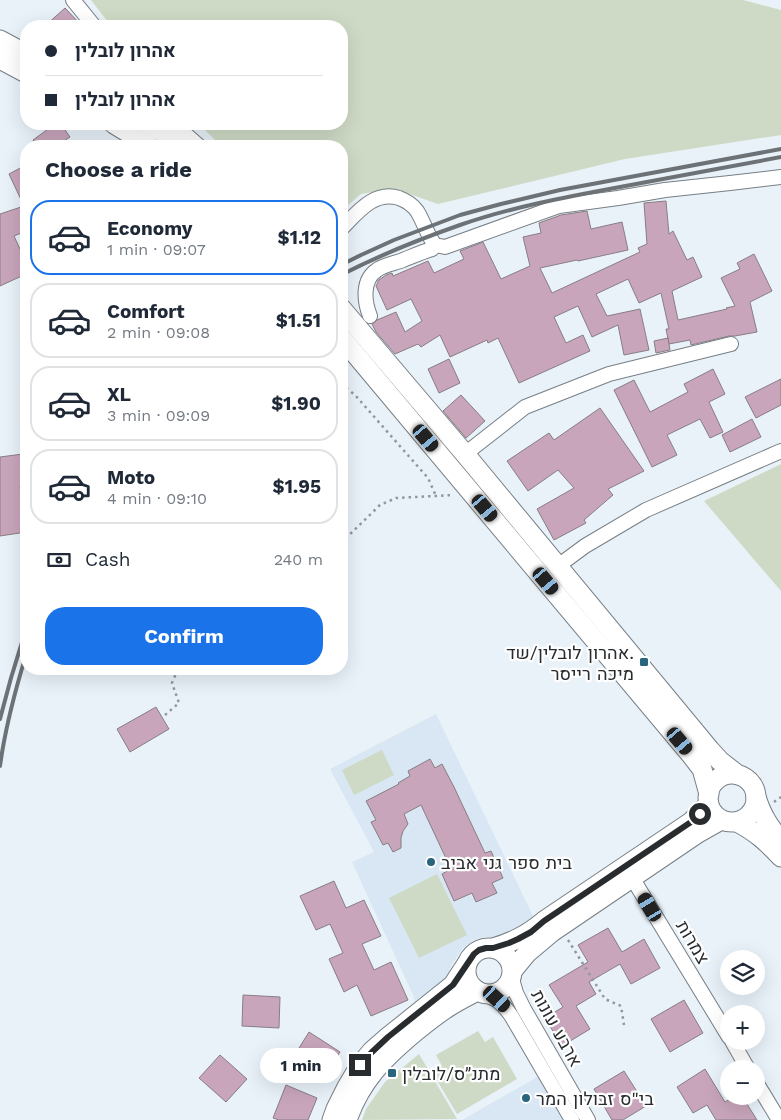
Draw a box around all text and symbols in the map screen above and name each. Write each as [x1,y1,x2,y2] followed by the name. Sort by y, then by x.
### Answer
[75,39,176,62] text: אהרון לובלין
[75,88,176,111] text: אהרון לובלין
[45,157,192,182] text: Choose a ride
[47,215,92,260] icon: car
[107,217,192,240] text: Economy
[278,226,321,249] text: $1.12
[107,240,206,259] text: 1 min · 09:07
[47,298,92,343] icon: car
[107,300,185,323] text: Comfort
[276,309,321,332] text: $1.51
[107,323,210,342] text: 2 min · 09:08
[47,381,92,426] icon: car
[107,383,131,406] text: XL
[271,392,321,415] text: $1.90
[107,406,210,425] text: 3 min · 09:09
[410,422,441,454] car
[47,464,92,509] icon: car
[107,466,155,489] text: Moto
[272,475,321,498] text: $1.95
[107,489,207,508] text: 4 min · 09:10
[469,492,500,524] car
[45,546,73,574] icon: cash
[85,548,131,571] text: Cash
[274,550,323,569] text: 240 m
[530,565,561,597] car
[45,607,323,665] button: Confirm
[506,642,634,684] place label: אהרון לובלין/שד. מיכה רייסר
[638,656,650,668] marker: אהרון לובלין/שד. מיכה רייסר
[664,725,695,757] car
[689,803,711,825] route start
[441,852,573,873] place label: בית ספר גני אביב
[425,856,437,868] marker: בית ספר גני אביב
[635,890,664,924] car
[672,917,714,968] street label: צמרות
[720,950,765,1105] map controls
[720,950,765,995] button: layers
[480,983,513,1015] car
[527,986,587,1070] street label: ארבע עונות
[720,1005,765,1050] button: +
[260,1048,342,1082] callout: 1 min
[349,1054,371,1076] route end
[280,1056,322,1075] text: 1 min
[720,1060,765,1105] button: −
[402,1063,500,1084] place label: מתנ״ס/לובלין
[386,1067,398,1079] marker: מתנ״ס/לובלין
[536,1088,654,1109] place label: בי"ס זבולון המר
[520,1092,532,1104] marker: בי"ס זבולון המר

